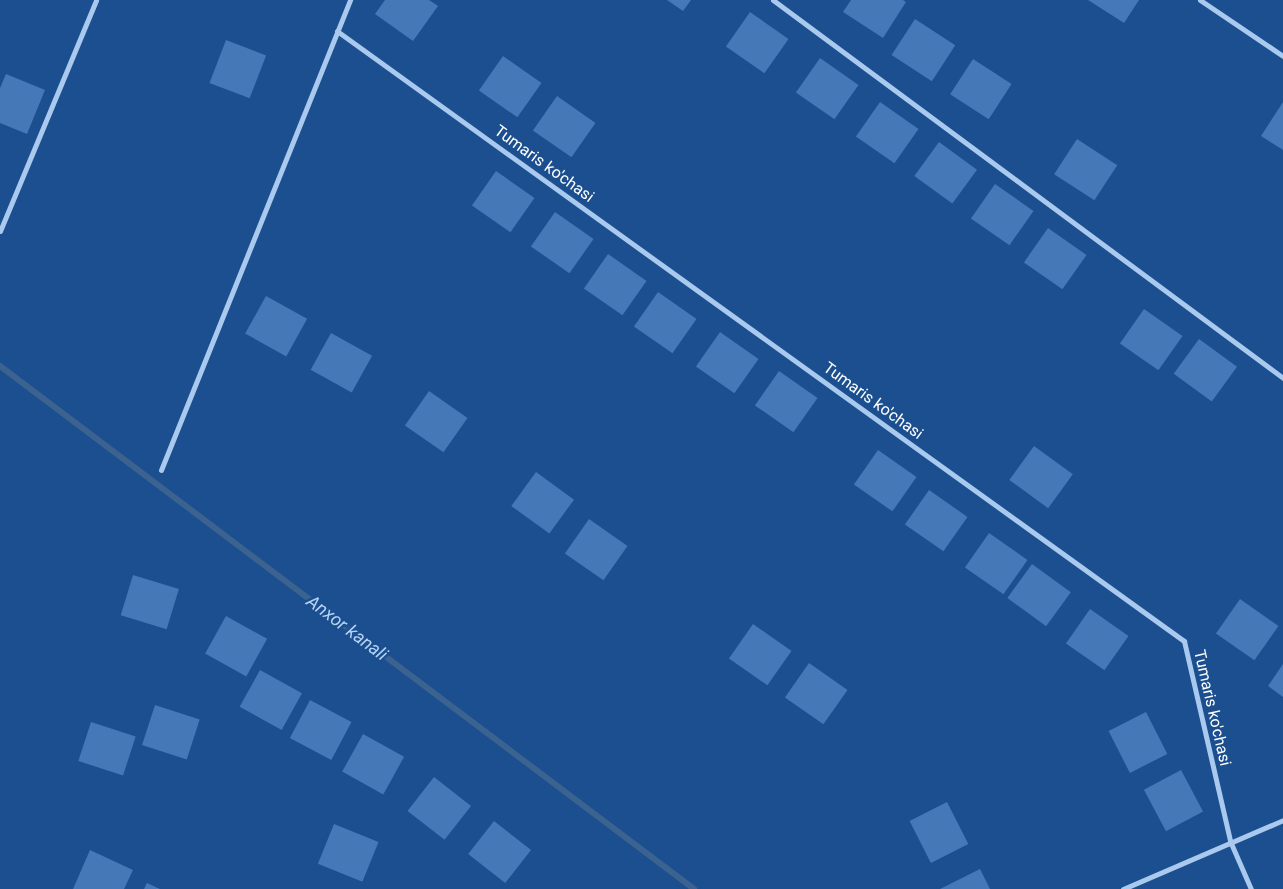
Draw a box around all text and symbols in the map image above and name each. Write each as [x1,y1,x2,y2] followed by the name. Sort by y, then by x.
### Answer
[490,121,598,207] street label: Tumaris ko'chasi
[819,358,927,444] street label: Tumaris ko'chasi
[302,591,392,665] water label: Anxor kanali
[1189,648,1235,768] street label: Tumaris ko'chasi

